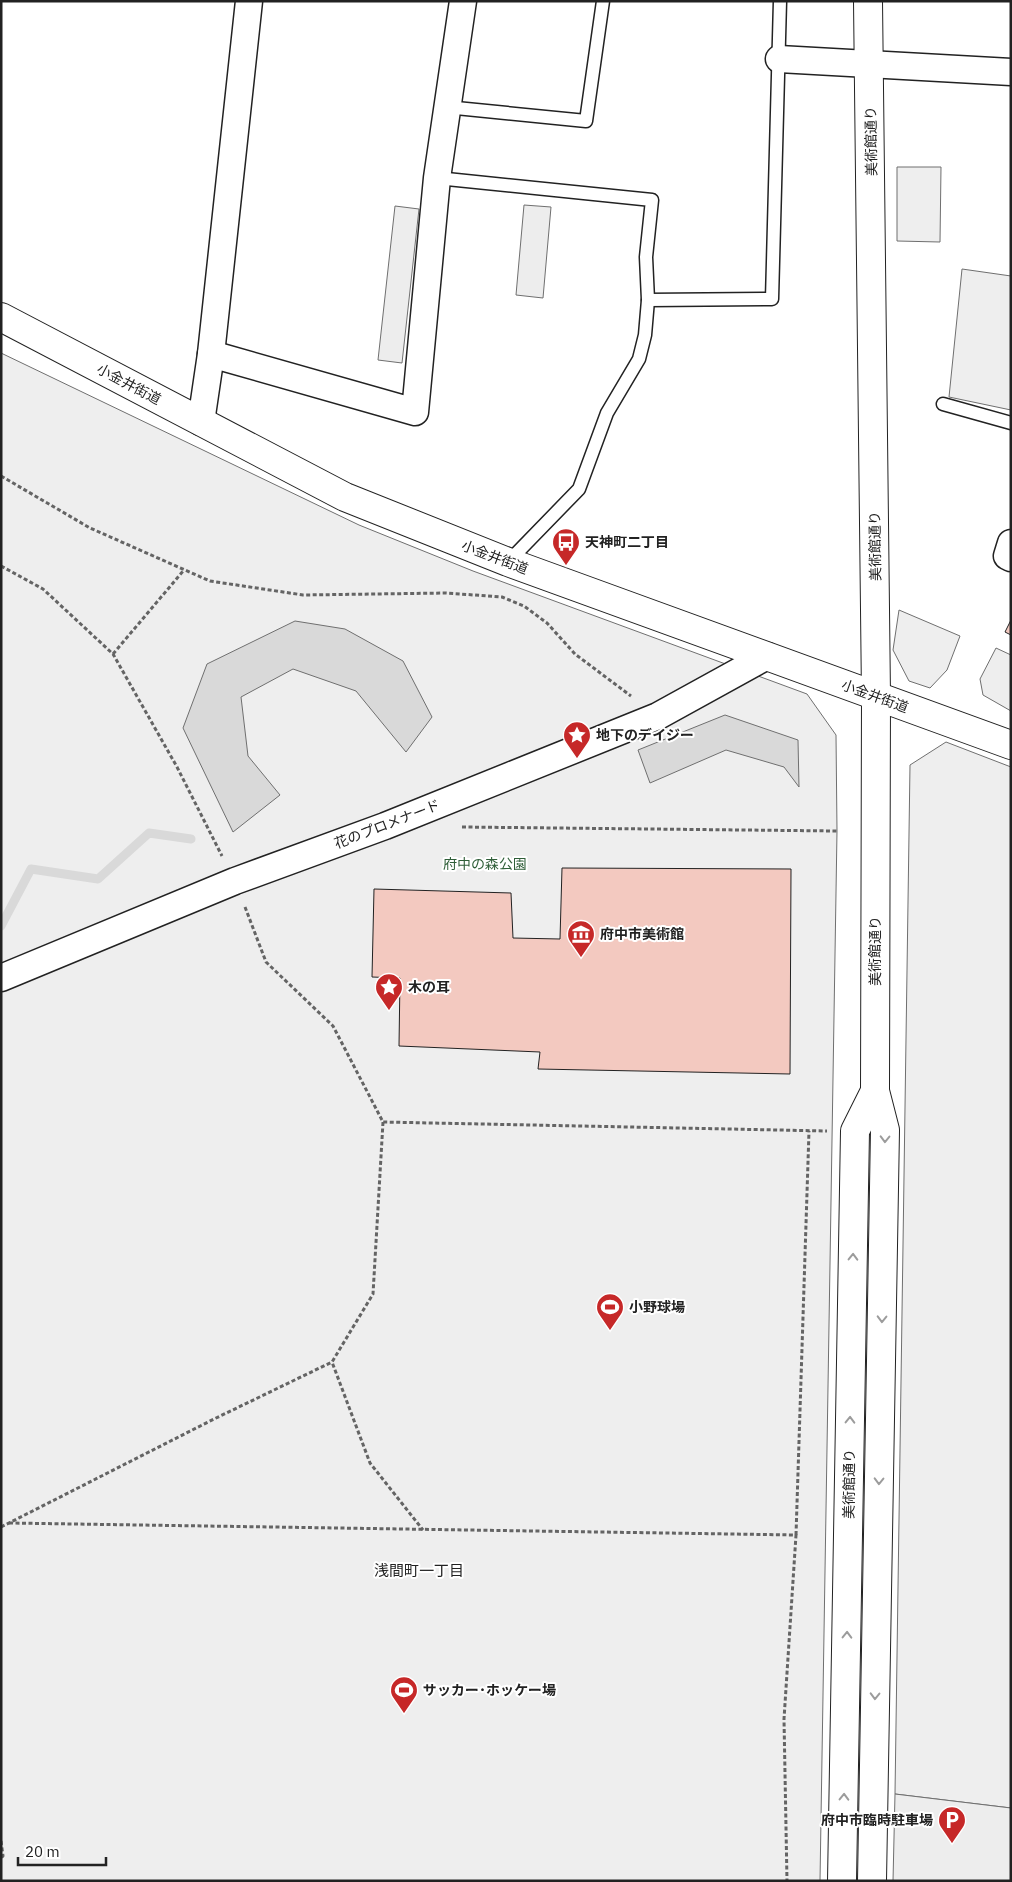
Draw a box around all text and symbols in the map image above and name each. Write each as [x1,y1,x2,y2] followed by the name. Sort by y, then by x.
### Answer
[861,106,881,176] street label: 美術館通り
[94,360,164,408] street label: 小金井街道
[865,511,885,581] street label: 美術館通り
[551,527,581,566] bus stop icon: 天神町二丁目
[585,533,669,551] place label: 天神町二丁目
[459,536,531,578] street label: 小金井街道
[839,676,911,716] street label: 小金井街道
[562,720,592,759] place icon: 地下のデイジー
[596,726,694,744] place label: 地下のデイジー
[331,796,443,852] street label: 花のプロメナード
[443,855,527,873] park label: 府中の森公園
[866,916,884,986] street label: 美術館通り
[566,919,596,958] museum icon: 府中市美術館
[600,925,684,943] place label: 府中市美術館
[374,972,404,1011] place icon: 木の耳
[408,978,450,996] place label: 木の耳
[879,1135,890,1143] one-way arrow
[848,1253,858,1260] one-way arrow
[595,1292,625,1331] sports icon: 小野球場
[629,1298,685,1316] place label: 小野球場
[876,1315,887,1323] one-way arrow
[845,1415,855,1423] one-way arrow
[839,1449,859,1519] street label: 美術館通り
[874,1478,884,1485] one-way arrow
[374,1561,464,1580] district label: 浅間町一丁目
[841,1630,852,1638] one-way arrow
[389,1675,419,1714] sports icon: サッカー･ホッケー場
[423,1681,556,1699] place label: サッカー･ホッケー場
[870,1692,880,1700] one-way arrow
[839,1793,849,1800] one-way arrow
[937,1805,967,1844] parking icon: 府中市臨時駐車場
[821,1811,933,1829] place label: 府中市臨時駐車場
[18,1834,105,1866] scale bar
[25,1842,60,1861] text: 20 m

